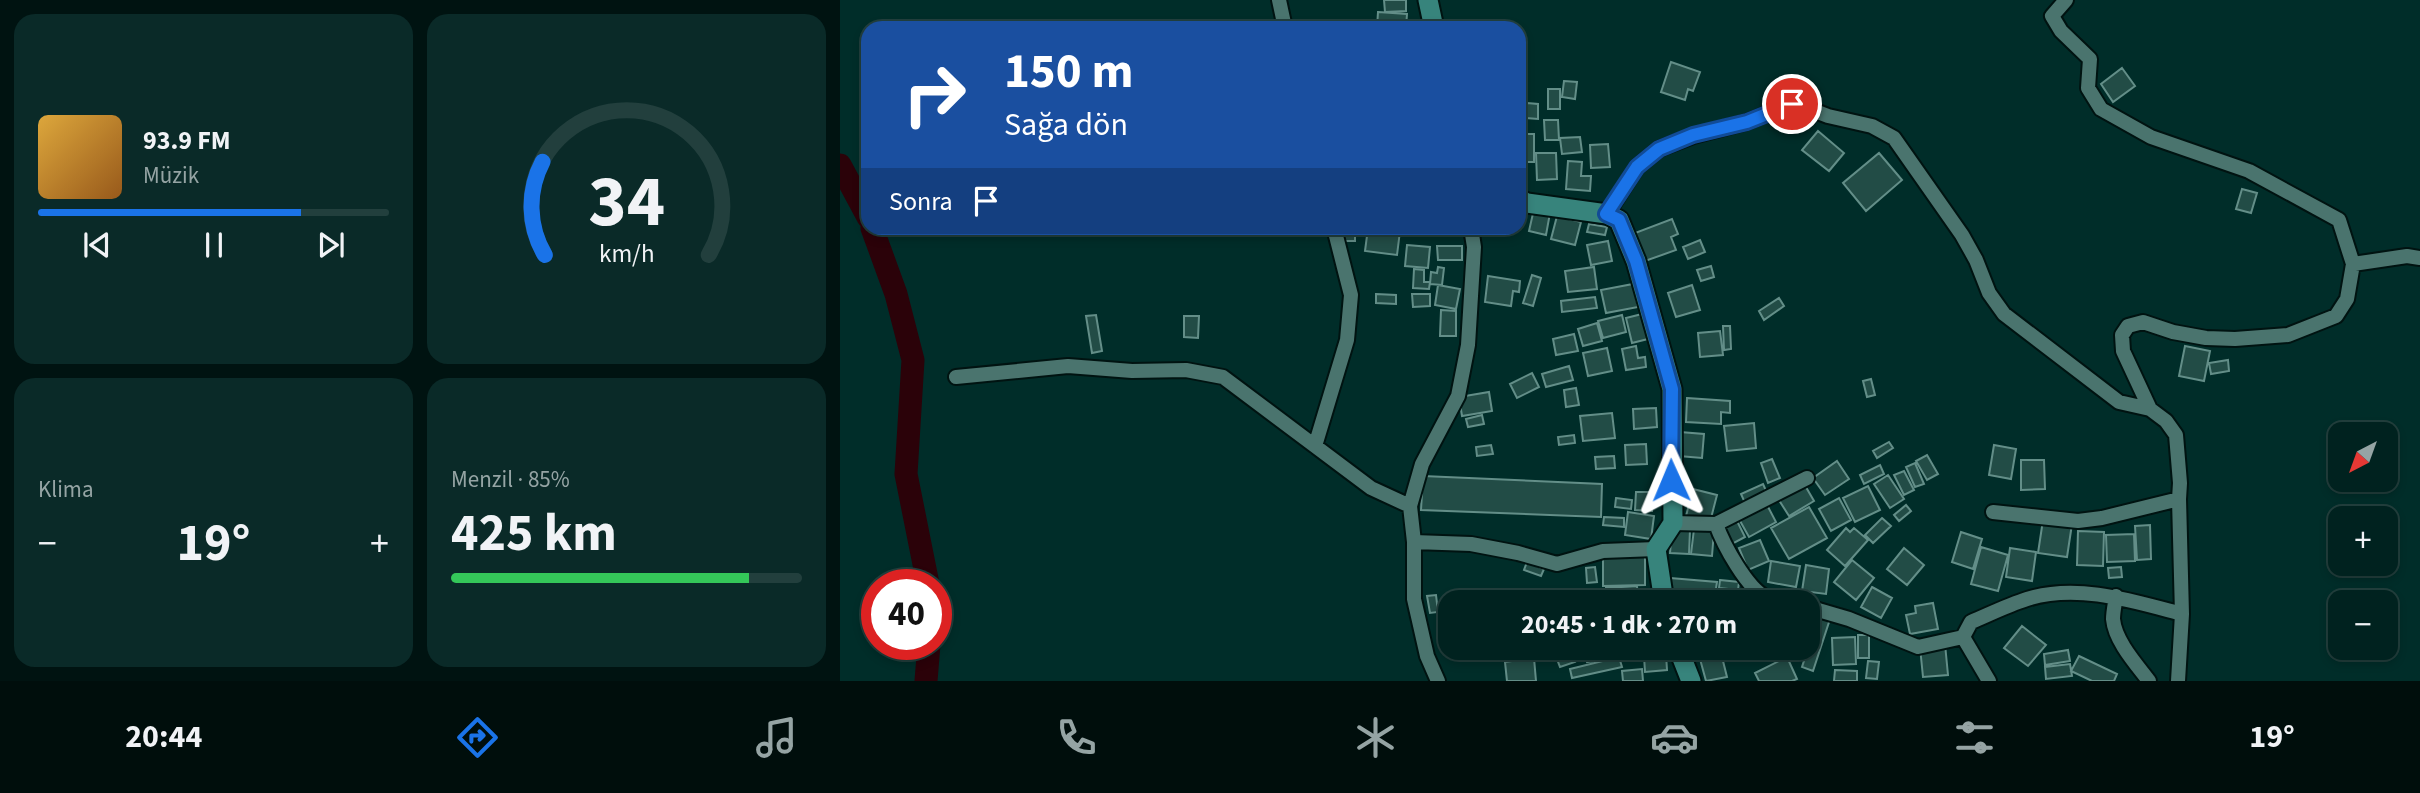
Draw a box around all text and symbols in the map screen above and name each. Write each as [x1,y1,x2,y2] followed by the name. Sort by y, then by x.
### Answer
[1004,37,1133,107] text: 150 m
[889,49,980,140] icon: right
[1762,74,1822,134] pin
[1773,85,1811,123] icon: arrive
[1004,102,1128,148] text: Sağa dön
[143,122,231,159] text: 93.9 FM
[588,151,665,255] text: 34
[143,159,199,192] text: Müzik
[967,182,1005,220] icon: arrive
[889,183,953,220] text: Sonra
[78,226,116,264] icon: previous
[195,226,233,264] icon: pause
[312,226,350,264] icon: next
[599,236,654,272] text: km/h
[2328,422,2398,492] north arrow
[2328,422,2398,660] map controls
[1634,443,1708,517] position arrow
[451,463,570,496] text: Menzil · 85%
[38,473,94,506] text: Klima
[451,497,617,571] text: 425 km
[2328,506,2398,576] button: +
[177,507,250,581] text: 19°
[38,517,57,571] text: −
[370,517,389,571] text: +
[861,569,952,660] speed limit sign: 40
[2328,590,2398,660] button: −
[1521,606,1737,643] text: 20:45 · 1 dk · 270 m
[453,713,502,762] icon: directions
[752,713,801,762] icon: music
[1052,713,1101,762] icon: phone
[1351,713,1400,762] icon: climate
[1650,713,1699,762] icon: car
[1950,713,1999,762] icon: filters
[125,714,202,760] text: 20:44
[2249,714,2295,760] text: 19°

